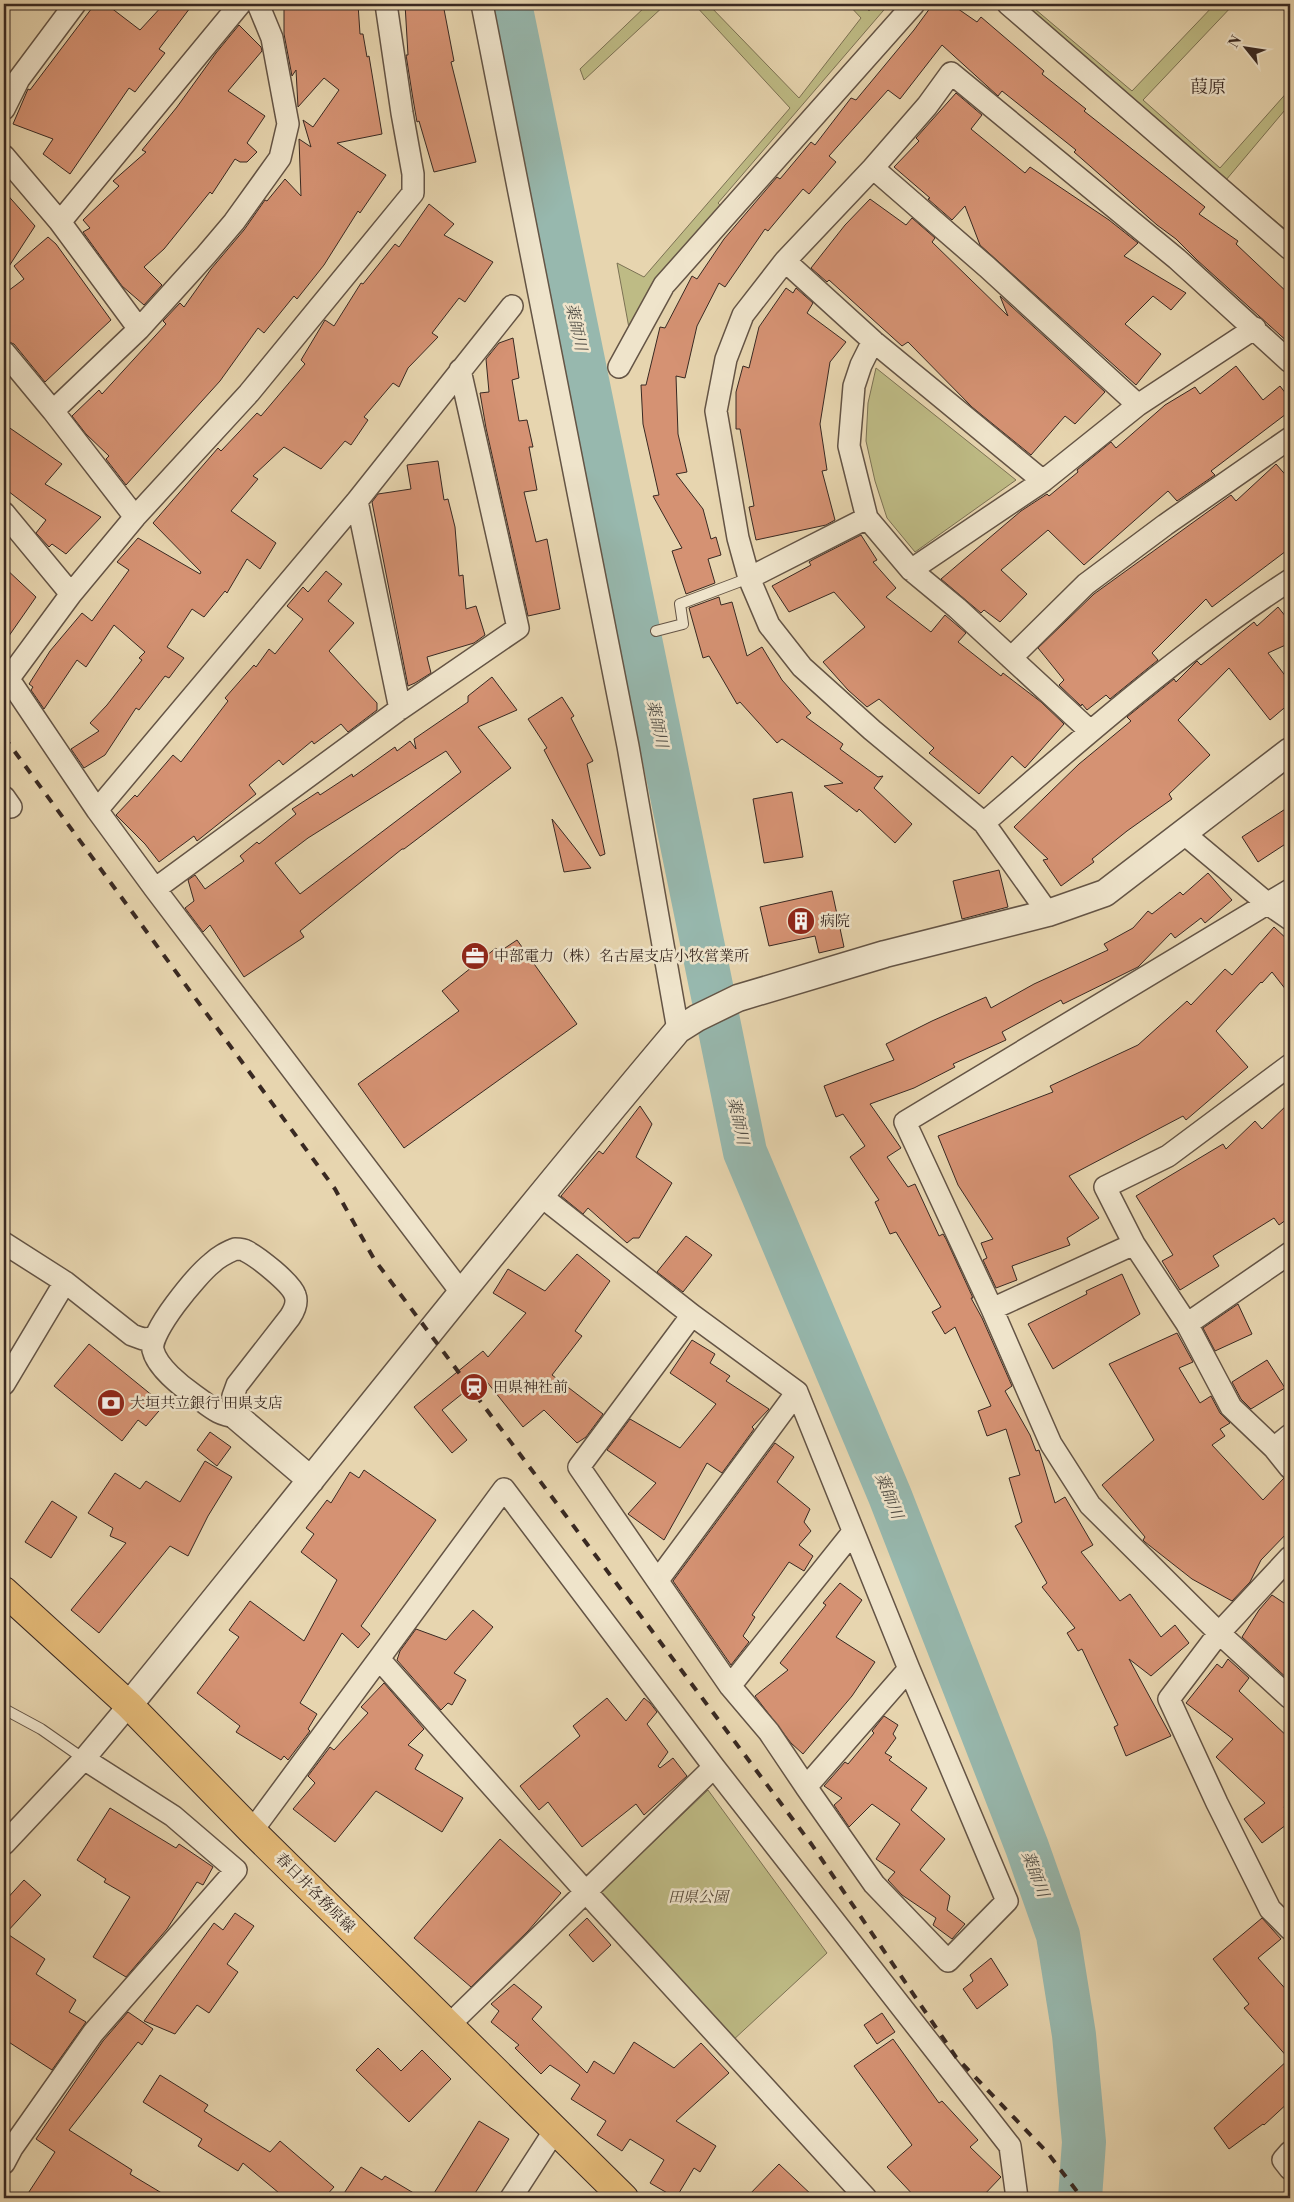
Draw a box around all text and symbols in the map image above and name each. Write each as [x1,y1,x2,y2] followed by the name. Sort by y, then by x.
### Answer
[1222,22,1272,72] north arrow
[1225,33,1246,51] text: N
[1190,76,1226,99] district label: 葭原
[561,301,591,355] water label: 薬師川
[642,698,672,752] water label: 薬師川
[786,906,816,936] building icon: 病院
[820,912,850,931] place label: 病院
[460,941,490,971] office icon: 中部電力（株）名古屋支店小牧営業所
[494,947,749,966] place label: 中部電力（株）名古屋支店小牧営業所
[723,1095,753,1149] water label: 薬師川
[459,1372,489,1402] station icon: 田県神社前
[493,1378,568,1397] place label: 田県神社前
[96,1388,126,1418] bank icon: 大垣共立銀行 田県支店
[130,1394,283,1413] place label: 大垣共立銀行 田県支店
[871,1470,908,1524] water label: 薬師川
[1017,1848,1054,1902] water label: 薬師川
[271,1849,359,1937] street label: 春日井各務原線
[668,1888,731,1907] park label: 田県公園

